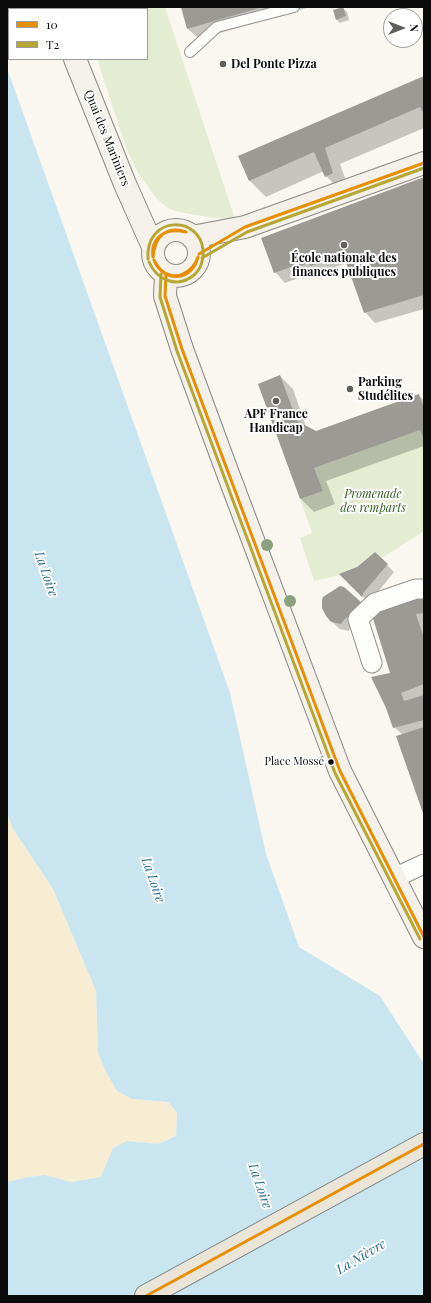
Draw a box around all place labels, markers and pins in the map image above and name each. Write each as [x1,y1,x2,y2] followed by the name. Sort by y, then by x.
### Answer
[231,57,317,71] place label: Del Ponte Pizza
[218,59,228,69] marker: Del Ponte Pizza
[339,240,349,250] marker: École nationale des finances publiques
[291,251,397,279] place label: École nationale des finances publiques
[358,375,413,403] place label: Parking Studélites
[345,384,355,394] marker: Parking Studélites
[271,396,281,406] marker: APF France Handicap
[244,407,308,435] place label: APF France Handicap
[265,755,324,769] place label: Place Mossé
[326,757,336,767] marker: Place Mossé

